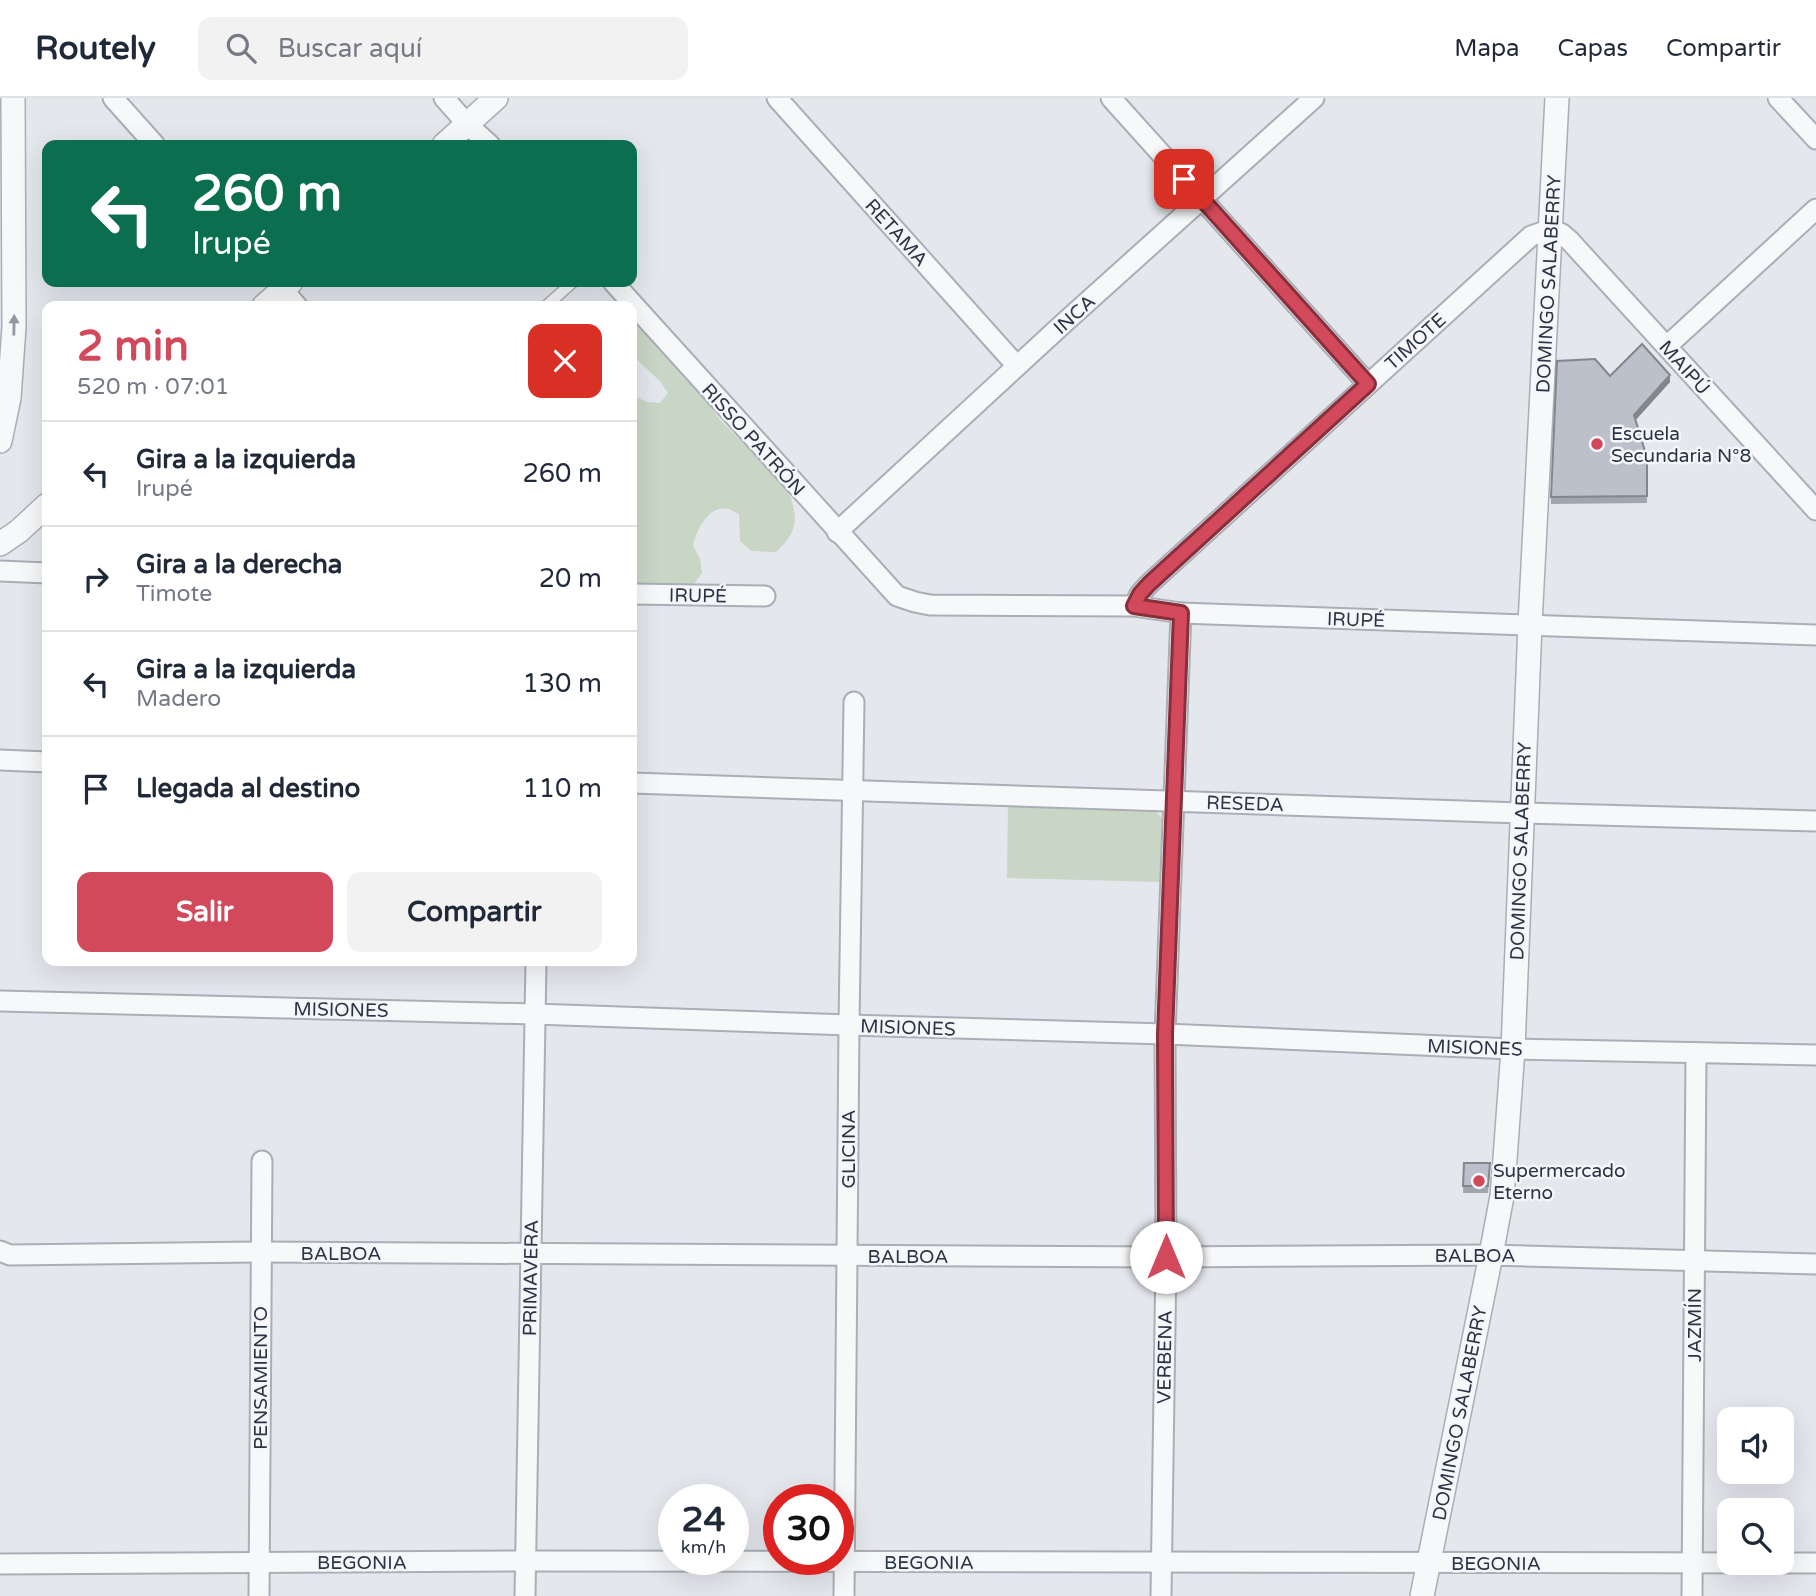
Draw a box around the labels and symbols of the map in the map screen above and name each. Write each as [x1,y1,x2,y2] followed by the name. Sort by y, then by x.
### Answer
[1154,149,1214,209] pin
[1532,174,1566,394] street label: DOMINGO SALABERRY
[860,195,932,271] street label: RETAMA
[1049,290,1100,339] street label: INCA
[1381,309,1451,375] street label: TIMOTE
[8,313,20,335] one-way arrow
[1654,335,1715,399] street label: MAIPÚ
[697,378,810,500] street label: RISSO PATRÓN
[1611,423,1751,467] place label: Escuela Secundaria N°8
[1589,436,1605,452] marker: Escuela Secundaria N°8
[669,584,727,608] street label: IRUPÉ
[1326,608,1385,632] street label: IRUPÉ
[1506,741,1536,961] street label: DOMINGO SALABERRY
[1206,792,1284,816] street label: RESEDA
[293,998,389,1022] street label: MISIONES
[860,1015,956,1041] street label: MISIONES
[1427,1035,1523,1061] street label: MISIONES
[838,1110,860,1188] street label: GLICINA
[1493,1160,1626,1204] place label: Supermercado Eterno
[1471,1173,1487,1189] marker: Supermercado Eterno
[519,1220,543,1336] street label: PRIMAVERA
[1129,1220,1203,1294] position arrow
[301,1243,381,1265] street label: BALBOA
[1435,1245,1515,1267] street label: BALBOA
[868,1246,948,1268] street label: BALBOA
[1683,1288,1706,1362] street label: JAZMÍN
[1428,1304,1492,1523] street label: DOMINGO SALABERRY
[250,1306,272,1450] street label: PENSAMIENTO
[1153,1310,1177,1404] street label: VERBENA
[763,1484,854,1575] speed limit sign: 30
[317,1552,407,1574] street label: BEGONIA
[884,1552,974,1574] street label: BEGONIA
[1451,1553,1541,1575] street label: BEGONIA

